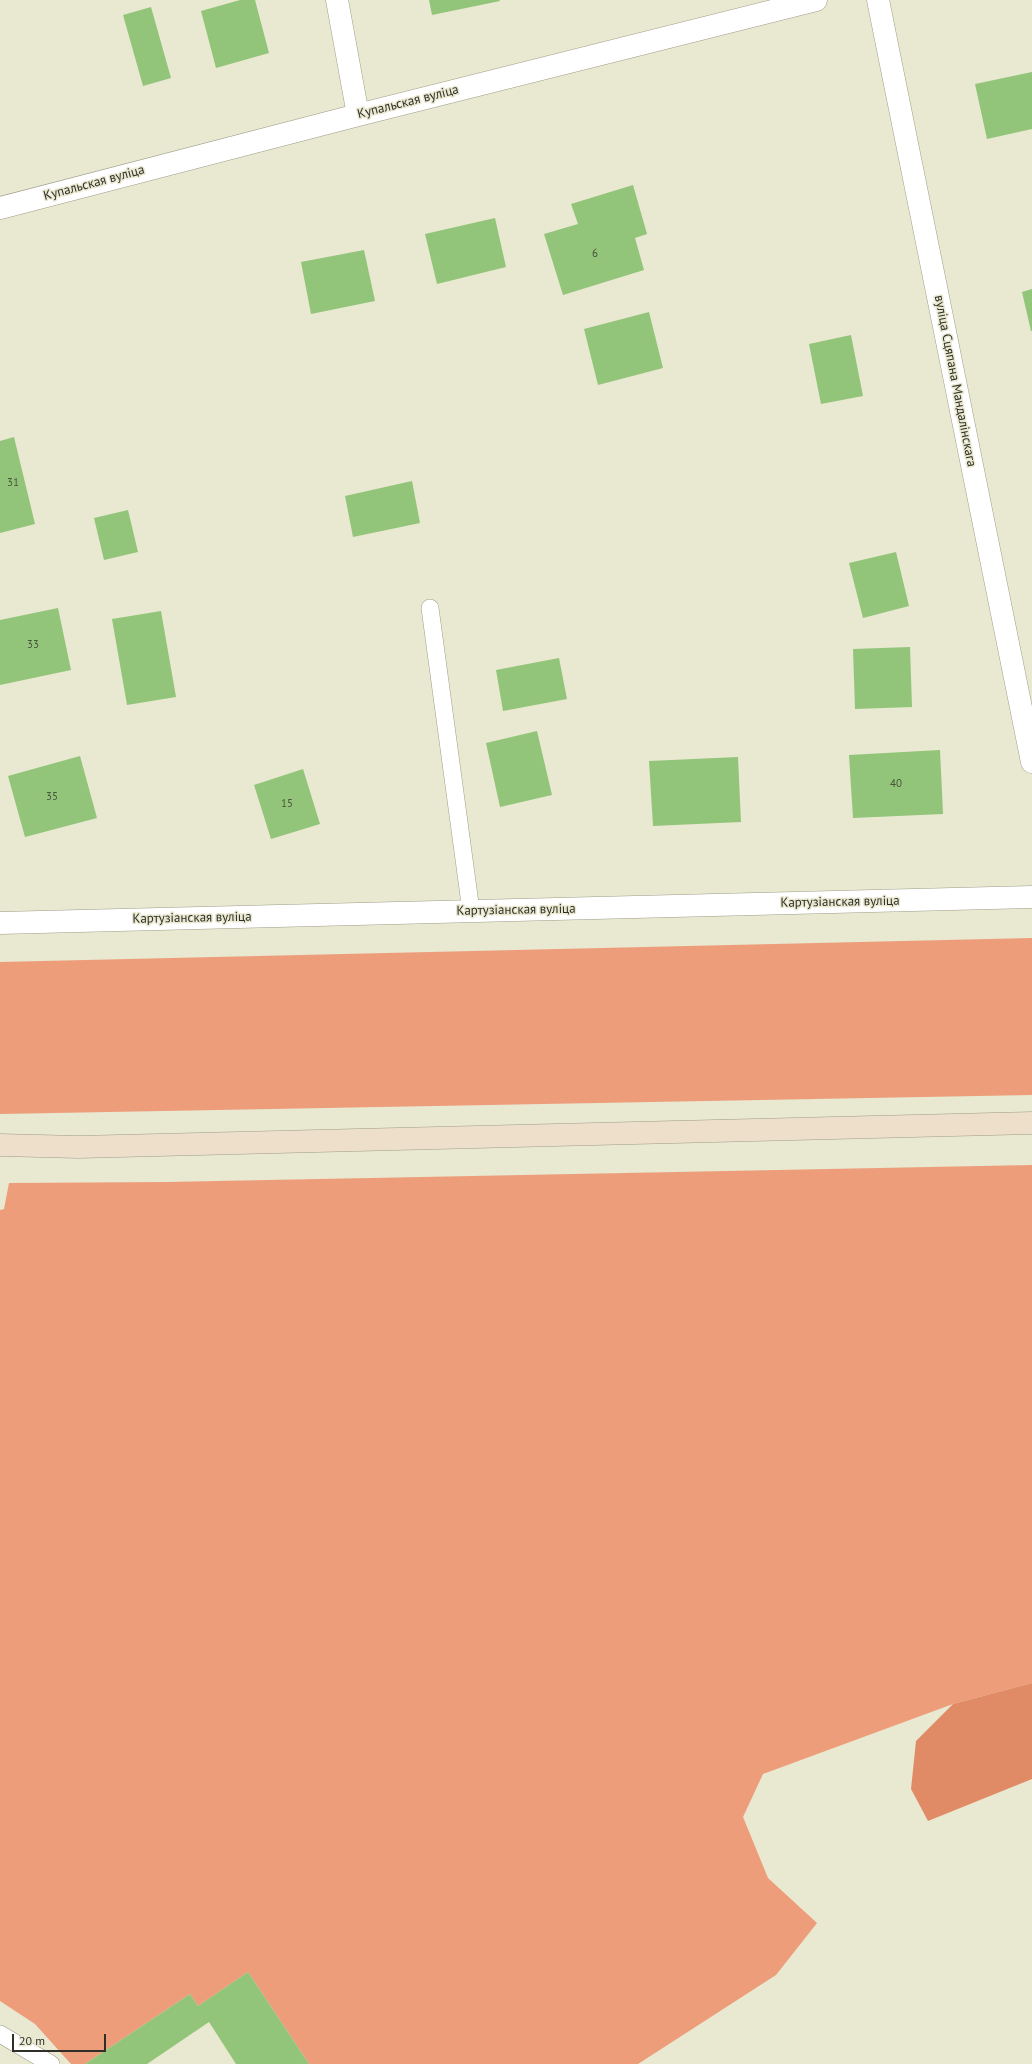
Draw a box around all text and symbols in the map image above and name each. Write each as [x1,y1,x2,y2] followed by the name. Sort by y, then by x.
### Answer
[356,82,460,122] street label: Купальская вуліца
[42,162,146,204] street label: Купальская вуліца
[592,247,598,261] house number: 6
[931,294,979,468] street label: вуліца Сцяпана Мандалінскага
[7,476,19,490] house number: 31
[27,638,39,652] house number: 33
[890,777,902,791] house number: 40
[46,790,58,804] house number: 35
[281,797,293,811] house number: 15
[780,893,900,911] street label: Картузіанская вуліца
[456,901,576,919] street label: Картузіанская вуліца
[132,909,252,927] street label: Картузіанская вуліца
[14,2026,108,2052] scale bar
[19,2033,45,2048] text: 20 m

